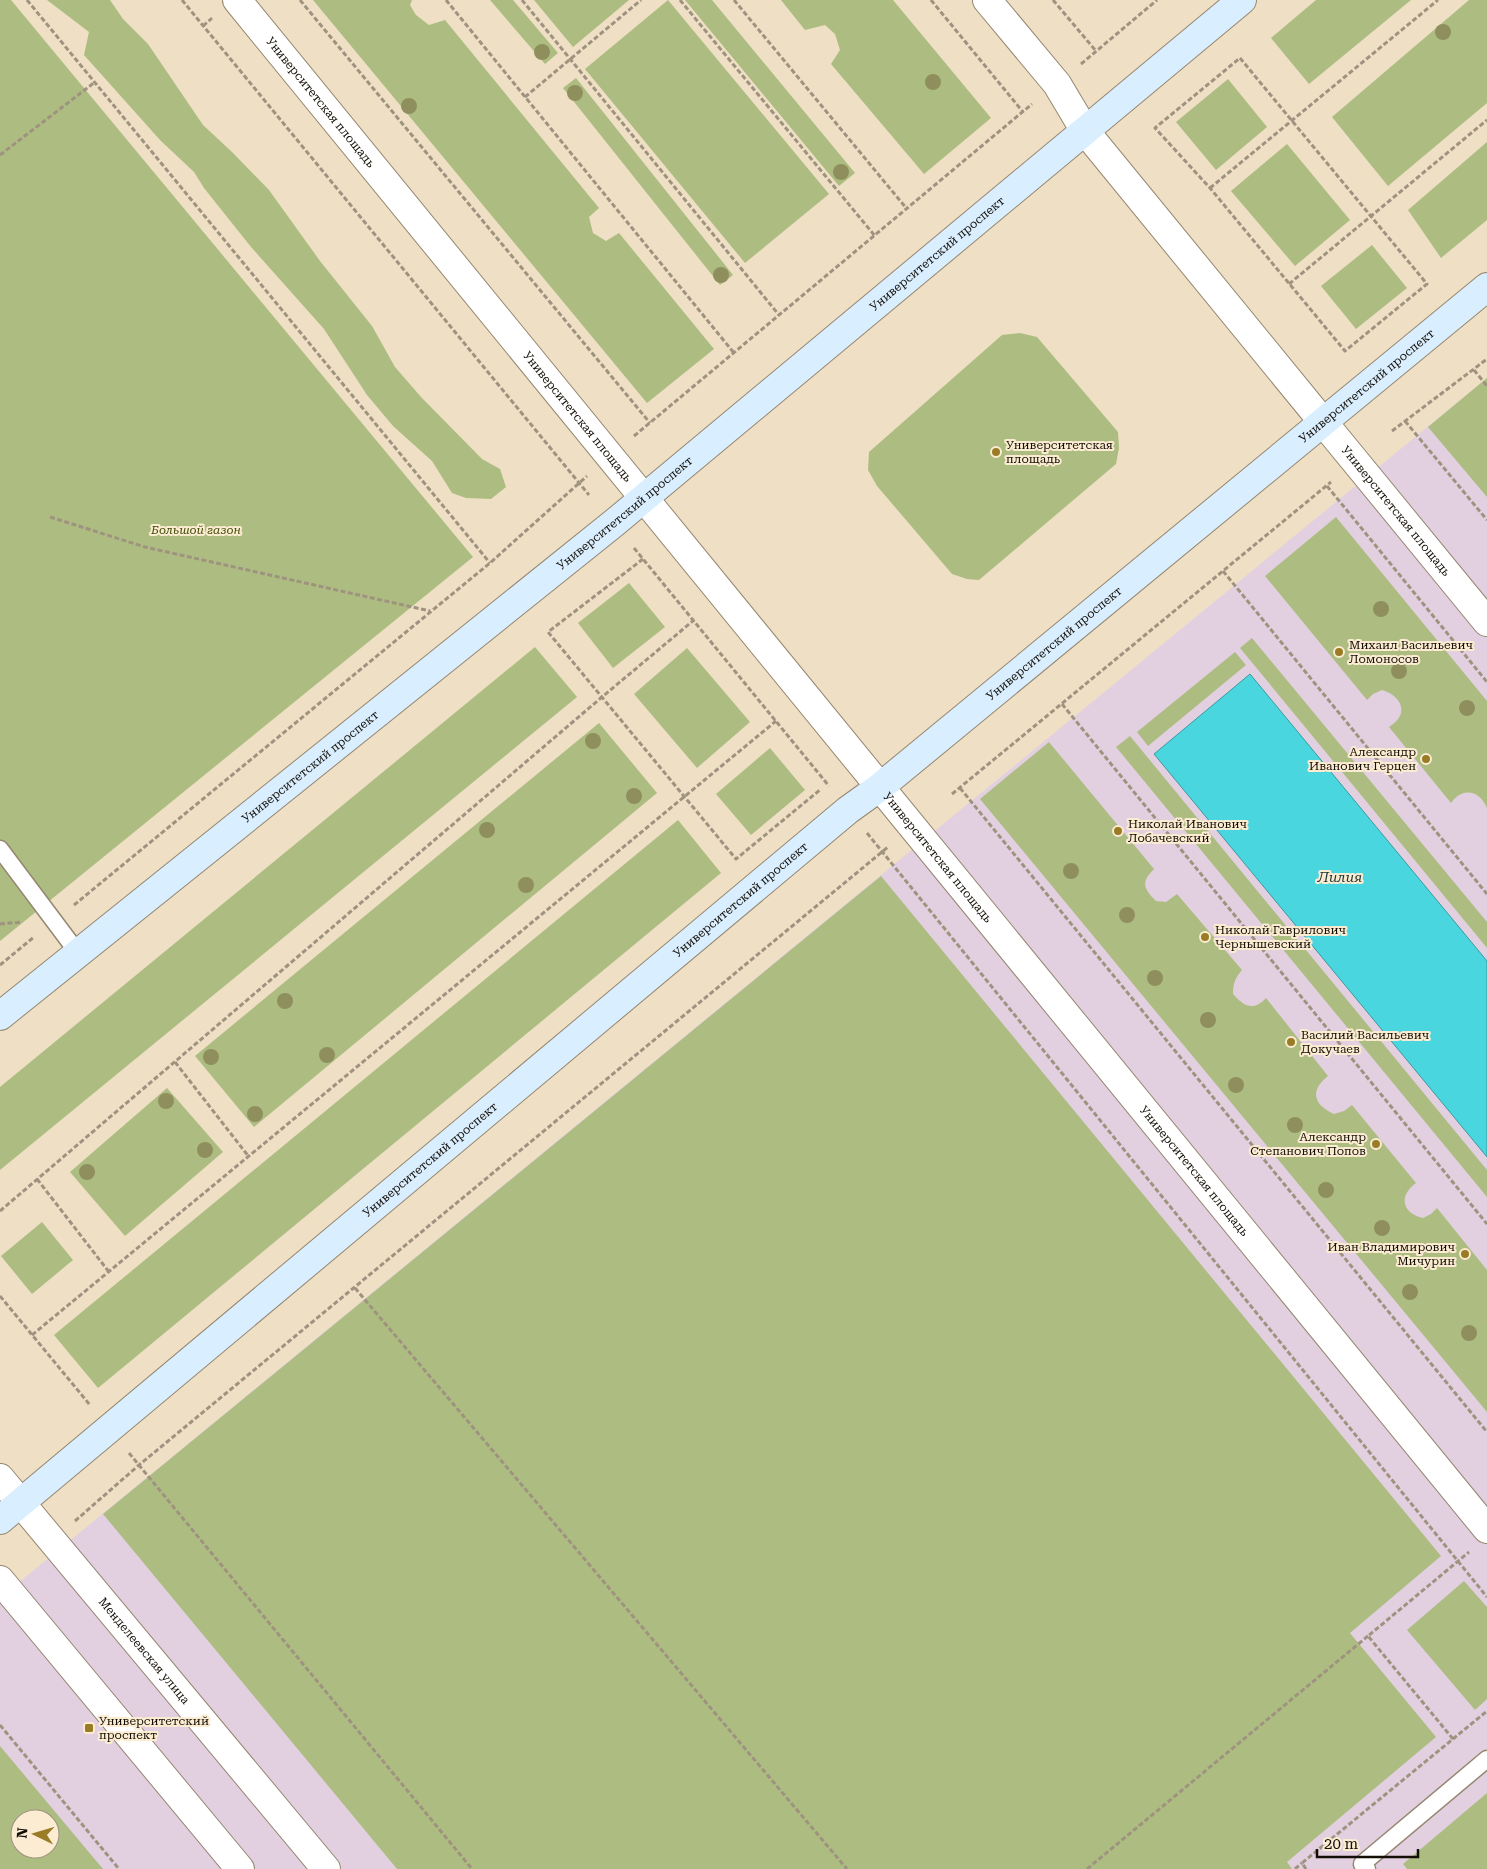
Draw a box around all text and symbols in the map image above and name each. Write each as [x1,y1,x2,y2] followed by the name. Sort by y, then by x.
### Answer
[263,34,378,171] street label: Университетская площадь
[867,194,1008,314] street label: Университетский проспект
[1296,326,1437,446] street label: Университетский проспект
[520,349,635,485] street label: Университетская площадь
[1006,438,1113,466] place label: Университетская площадь
[1338,443,1454,579] street label: Университетская площадь
[990,446,1002,458] marker: Университетская площадь
[554,453,696,573] street label: Университетский проспект
[150,523,241,537] park label: Большой газон
[984,584,1125,703] street label: Университетский проспект
[1349,638,1473,666] place label: Михаил Васильевич Ломоносов
[1333,646,1345,658] marker: Михаил Васильевич Ломоносов
[239,708,382,826] street label: Университетский проспект
[1309,745,1416,773] place label: Александр Иванович Герцен
[1420,753,1432,765] marker: Александр Иванович Герцен
[880,789,995,926] street label: Университетская площадь
[1128,817,1247,845] place label: Николай Иванович Лобачевский
[1112,825,1124,837] marker: Николай Иванович Лобачевский
[671,839,811,960] street label: Университетский проспект
[1317,869,1362,885] water label: Лилия
[1215,923,1346,951] place label: Николай Гаврилович Чернышевский
[1199,931,1211,943] marker: Николай Гаврилович Чернышевский
[1301,1028,1430,1056] place label: Василий Васильевич Докучаев
[1285,1036,1297,1048] marker: Василий Васильевич Докучаев
[360,1099,500,1220] street label: Университетский проспект
[1137,1103,1252,1239] street label: Университетская площадь
[1250,1130,1366,1158] place label: Александр Степанович Попов
[1370,1138,1382,1150] marker: Александр Степанович Попов
[1327,1240,1456,1268] place label: Иван Владимирович Мичурин
[1459,1248,1471,1260] marker: Иван Владимирович Мичурин
[96,1595,193,1707] street label: Менделеевская улица
[99,1714,209,1742] place label: Университетский проспект
[83,1722,95,1734] marker: Университетский проспект
[10,1809,60,1859] north arrow
[1317,1826,1418,1858] scale bar
[14,1827,31,1839] text: N
[1324,1835,1359,1853] text: 20 m

